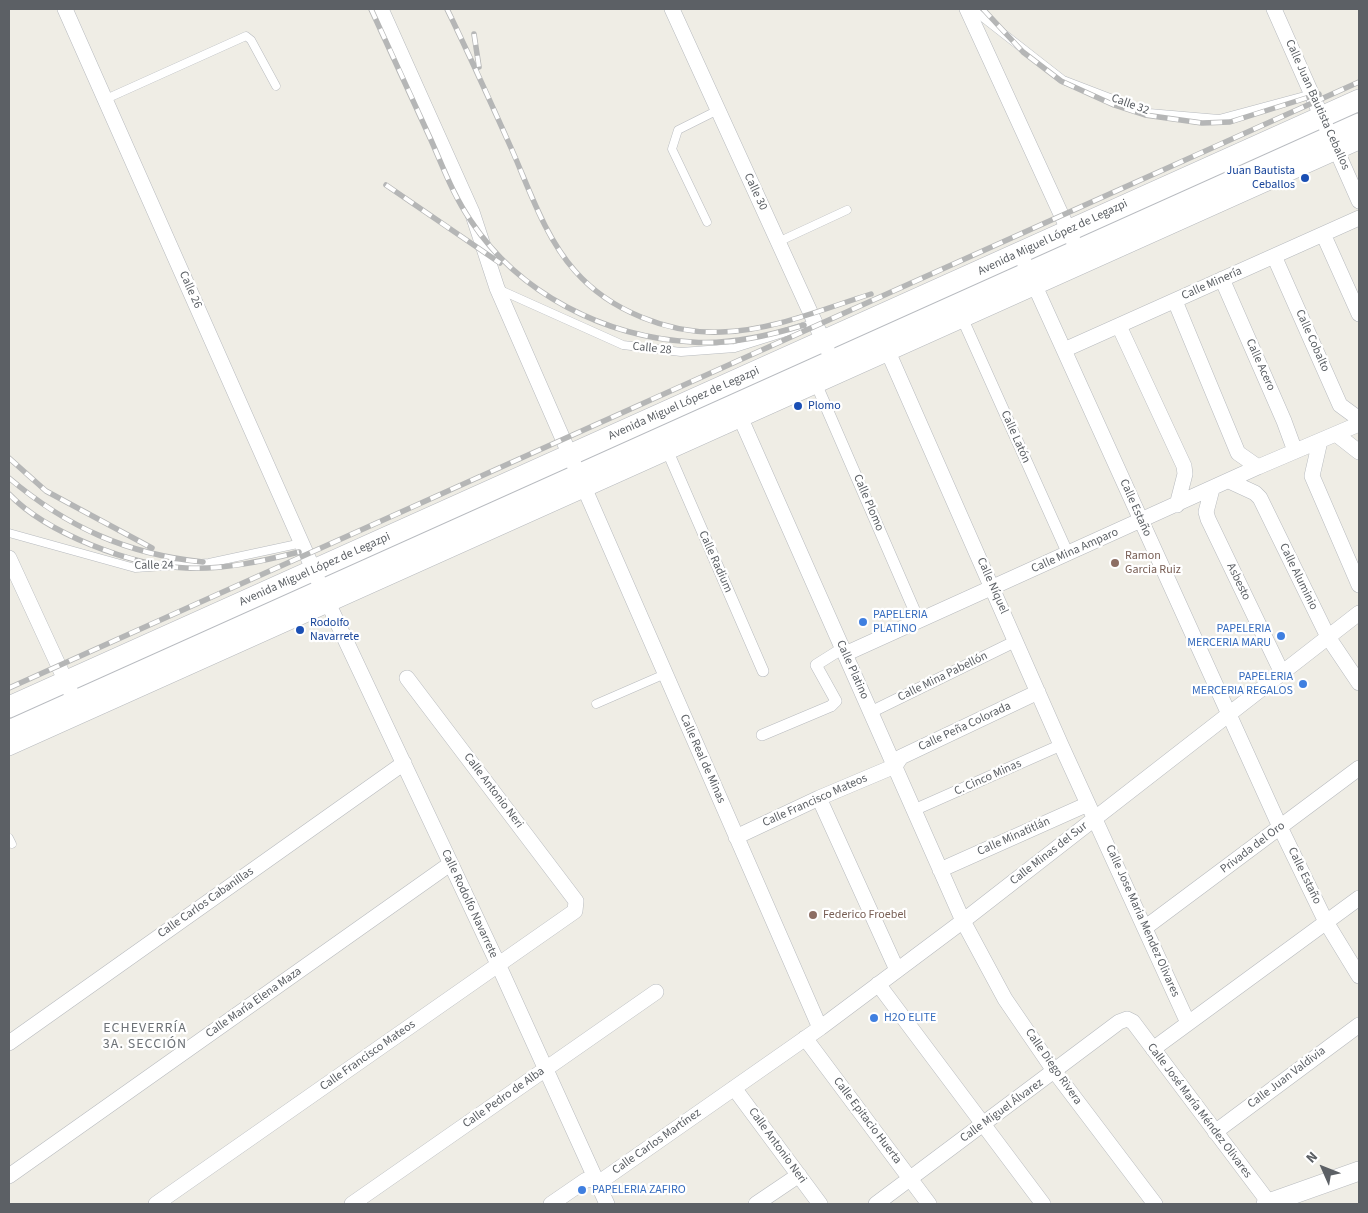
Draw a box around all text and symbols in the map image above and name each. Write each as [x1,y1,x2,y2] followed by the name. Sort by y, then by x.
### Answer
[1282,38,1352,172] street label: Calle Juan Bautista Ceballos
[1109,92,1151,118] street label: Calle 32
[1226,164,1295,192] place label: Juan Bautista Ceballos
[740,171,770,213] street label: Calle 30
[1299,172,1311,184] marker: Juan Bautista Ceballos
[976,197,1130,279] street label: Avenida Miguel López de Legazpi
[1180,264,1244,304] street label: Calle Minería
[175,269,205,311] street label: Calle 26
[1292,308,1332,374] street label: Calle Cobalto
[1242,337,1278,393] street label: Calle Acero
[632,340,672,358] street label: Calle 28
[606,364,762,444] street label: Avenida Miguel López de Legazpi
[808,399,841,413] place label: Plomo
[792,400,804,412] marker: Plomo
[997,408,1033,466] street label: Calle Latón
[850,472,886,534] street label: Calle Plomo
[1116,477,1154,539] street label: Calle Estaño
[1029,525,1121,577] street label: Calle Mina Amparo
[695,529,735,595] street label: Calle Radium
[237,530,393,610] street label: Avenida Miguel López de Legazpi
[1276,541,1320,613] street label: Calle Aluminio
[1125,549,1181,577] place label: Ramon Garcia Ruiz
[973,556,1011,616] street label: Calle Níquel
[1109,557,1121,569] marker: Ramon Garcia Ruiz
[134,558,174,574] street label: Calle 24
[1223,561,1253,603] street label: Asbesto
[873,608,928,636] place label: PAPELERIA PLATINO
[310,616,359,644] place label: Rodolfo Navarrete
[857,616,869,628] marker: PAPELERIA PLATINO
[1187,622,1271,650] place label: PAPELERIA MERCERIA MARU
[294,624,306,636] marker: Rodolfo Navarrete
[1275,630,1287,642] marker: PAPELERIA MERCERIA MARU
[833,638,871,702] street label: Calle Platino
[896,649,990,705] street label: Calle Mina Pabellón
[1192,670,1293,698] place label: PAPELERIA MERCERIA REGALOS
[1297,678,1309,690] marker: PAPELERIA MERCERIA REGALOS
[916,699,1014,755] street label: Calle Peña Colorada
[676,712,728,806] street label: Calle Real de Minas
[460,751,526,831] street label: Calle Antonio Neri
[952,757,1024,799] street label: C. Cinco Minas
[760,771,870,831] street label: Calle Francisco Mateos
[975,815,1053,859] street label: Calle Minatitlán
[1007,819,1091,889] street label: Calle Minas del Sur
[1218,819,1288,877] street label: Privada del Oro
[1102,843,1182,999] street label: Calle Jose Maria Mendez Olivares
[1284,845,1324,907] street label: Calle Estaño
[437,847,501,961] street label: Calle Rodolfo Navarrete
[155,865,257,941] street label: Calle Carlos Cabanillas
[823,908,906,922] place label: Federico Froebel
[807,909,819,921] marker: Federico Froebel
[203,964,305,1042] street label: Calle María Elena Maza
[884,1011,936,1025] place label: H2O ELITE
[868,1012,880,1024] marker: H2O ELITE
[318,1018,418,1094] street label: Calle Francisco Mateos
[101,1021,189,1054] district label: ECHEVERRÍA 3A. SECCIÓN
[1021,1026,1085,1108] street label: Calle Diego Rivera
[1144,1041,1254,1181] street label: Calle José María Méndez Olivares
[1245,1044,1329,1112] street label: Calle Juan Valdivia
[460,1064,548,1132] street label: Calle Pedro de Alba
[830,1075,904,1167] street label: Calle Epitacio Huerta
[958,1076,1046,1146] street label: Calle Miguel Álvarez
[745,1105,809,1187] street label: Calle Antonio Neri
[610,1106,704,1178] street label: Calle Carlos Martínez
[1298,1143,1348,1193] north arrow
[1302,1147,1323,1168] text: N
[592,1183,686,1197] place label: PAPELERIA ZAFIRO
[576,1184,588,1196] marker: PAPELERIA ZAFIRO

